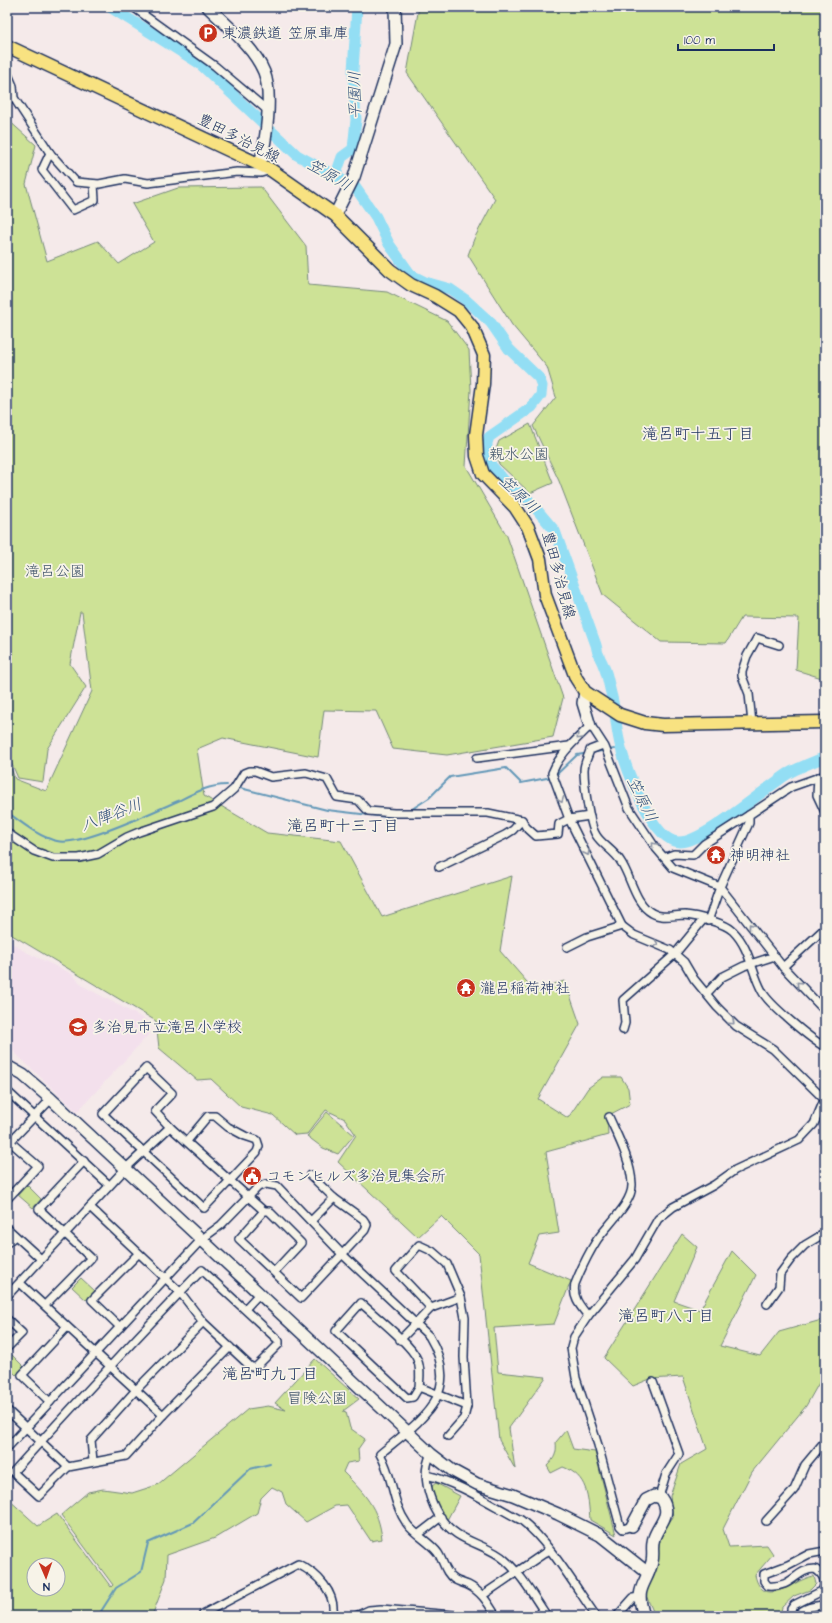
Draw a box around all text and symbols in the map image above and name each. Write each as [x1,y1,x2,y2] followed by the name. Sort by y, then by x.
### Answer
[197,22,219,44] parking icon: 東濃鉄道 笠原車庫
[222,23,348,44] place label: 東濃鉄道 笠原車庫
[678,26,774,52] scale bar
[684,32,715,49] text: 100 m
[344,71,366,119] water label: 平園川
[194,109,284,168] street label: 豊田多治見線
[303,153,356,196] water label: 笠原川
[642,423,754,445] district label: 滝呂町十五丁目
[489,444,549,465] park label: 親水公園
[494,470,544,519] water label: 笠原川
[537,529,580,621] street label: 豊田多治見線
[25,561,85,582] park label: 滝呂公園
[576,732,584,740] one-way arrow
[622,773,663,826] water label: 笠原川
[78,793,145,837] water label: 八陣谷川
[557,796,565,803] one-way arrow
[287,815,399,837] district label: 滝呂町十三丁目
[652,842,659,849] one-way arrow
[705,844,727,866] temple icon: 神明神社
[730,845,790,866] place label: 神明神社
[582,849,590,857] one-way arrow
[748,923,755,930] one-way arrow
[652,939,659,947] one-way arrow
[455,977,477,999] temple icon: 瀧呂稲荷神社
[480,978,570,999] place label: 瀧呂稲荷神社
[796,981,804,989] one-way arrow
[67,1016,89,1038] school or university icon: 多治見市立滝呂小学校
[92,1017,242,1038] place label: 多治見市立滝呂小学校
[727,1018,735,1025] one-way arrow
[241,1165,263,1187] public building icon: コモンヒルズ多治見集会所
[266,1166,446,1187] place label: コモンヒルズ多治見集会所
[618,1305,714,1327] district label: 滝呂町八丁目
[222,1363,318,1385] district label: 滝呂町九丁目
[287,1388,347,1409] park label: 冒険公園
[26,1557,66,1597] north arrow
[43,1579,50,1594] text: N

